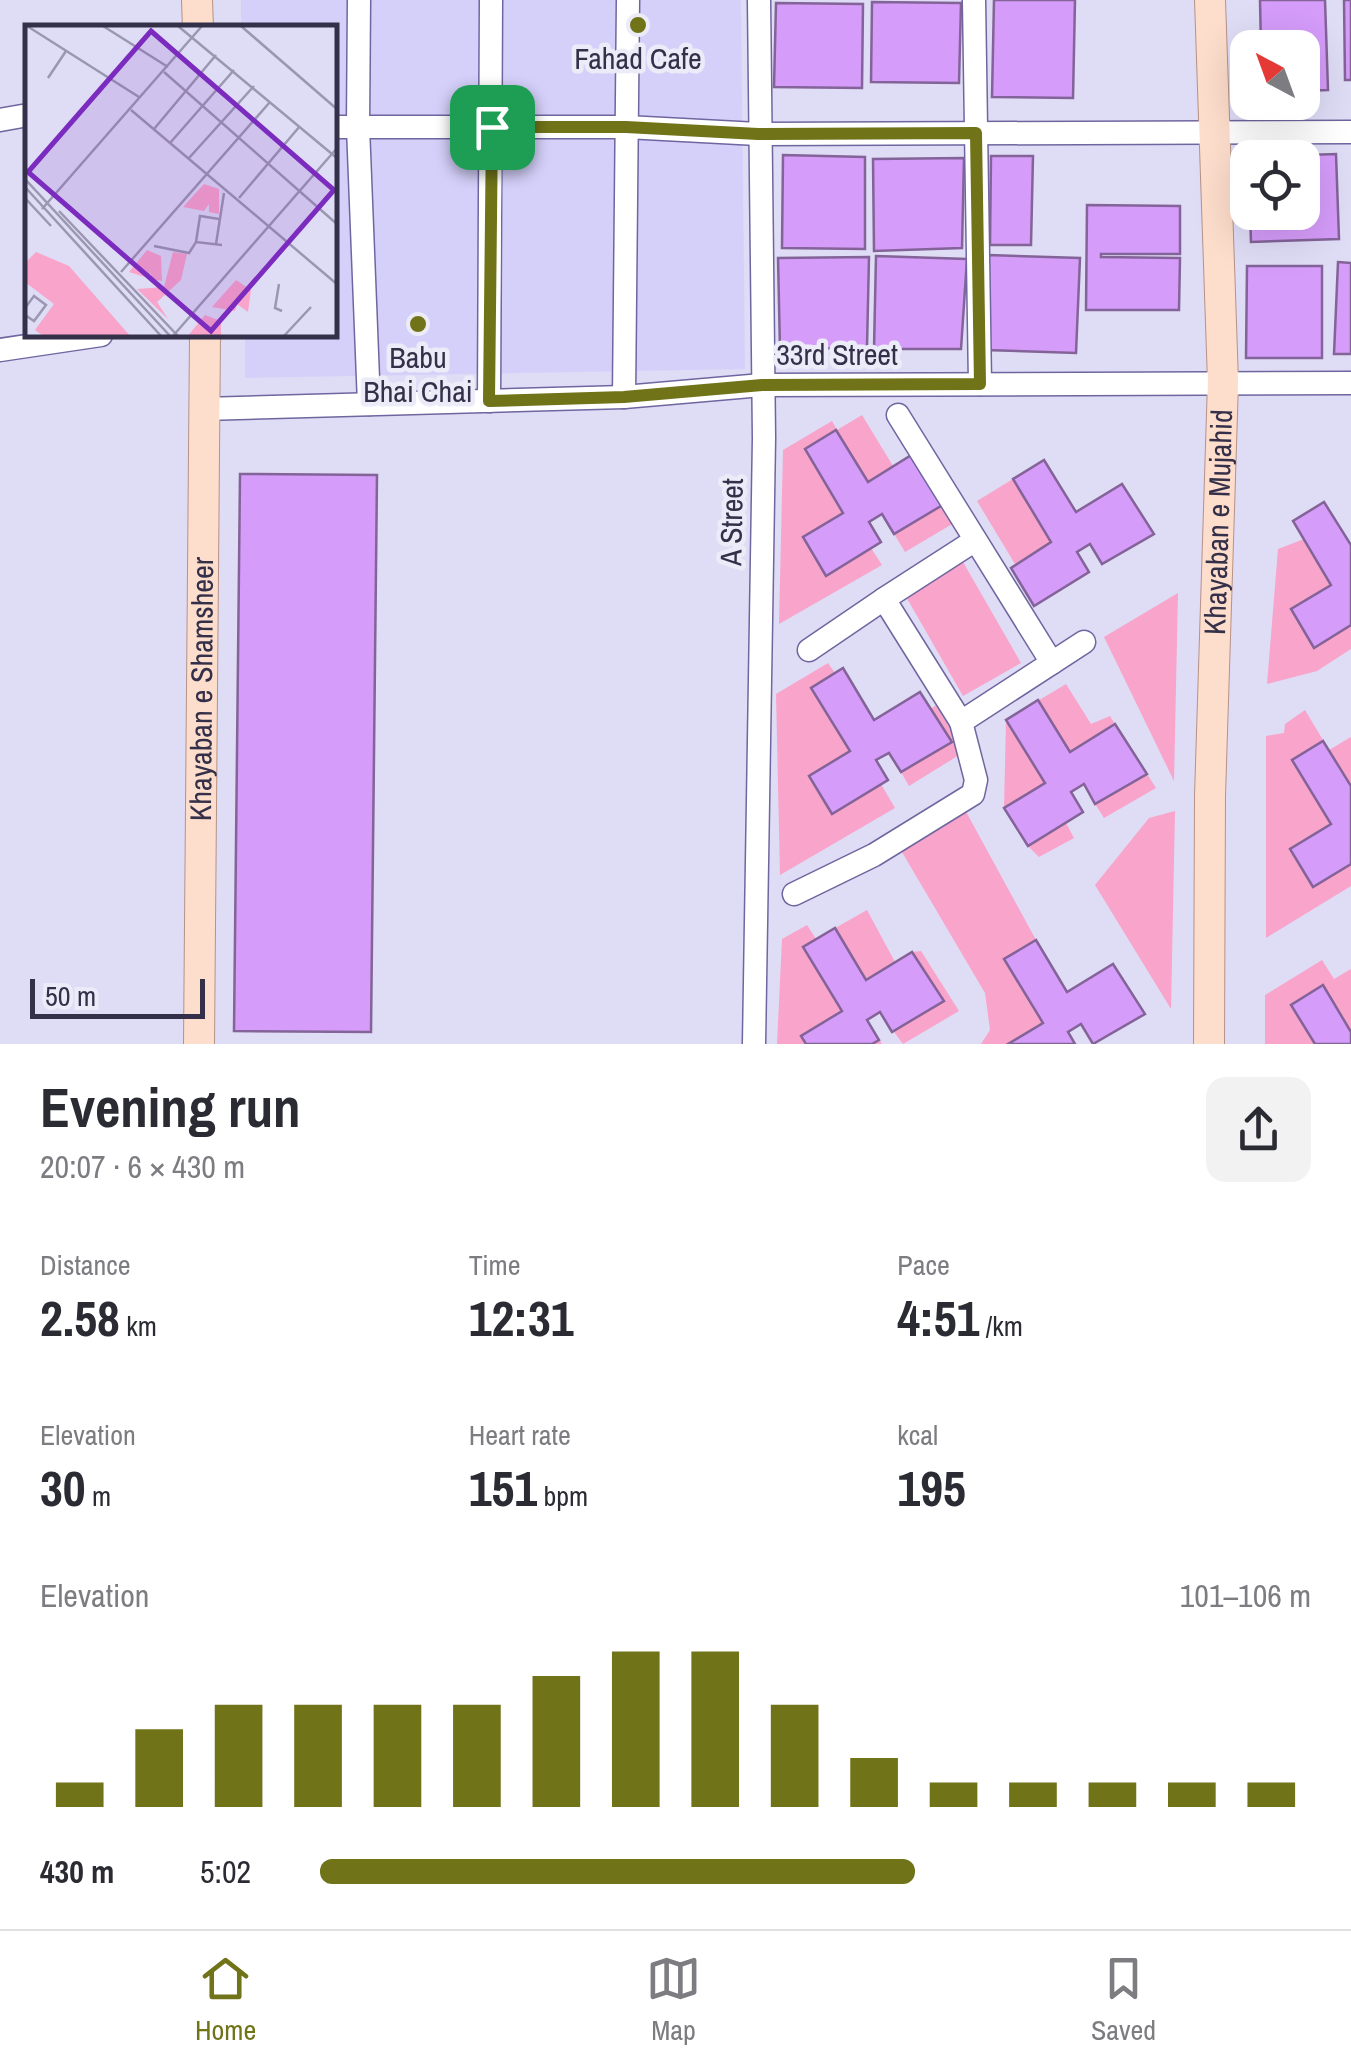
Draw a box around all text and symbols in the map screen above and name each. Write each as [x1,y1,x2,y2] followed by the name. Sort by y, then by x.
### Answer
[627,14,649,36] marker: Fahad Cafe
[25,25,338,338] inset map
[1230,30,1320,120] north arrow
[1230,30,1320,230] map controls
[574,38,702,78] place label: Fahad Cafe
[450,85,535,170] pin
[465,100,520,155] icon: arrive
[1230,140,1320,230] button: locate
[407,313,429,335] marker: Babu Bhai Chai
[776,334,898,374] street label: 33rd Street
[363,337,473,411] place label: Babu Bhai Chai
[1194,409,1241,636] street label: Khayaban e Mujahid
[710,478,752,567] street label: A Street
[180,556,222,821] street label: Khayaban e Shamsheer
[30,974,205,1018] scale bar
[45,977,96,1015] text: 50 m
[40,1070,301,1144] text: Evening run
[1206,1077,1311,1182] button: share
[40,1145,245,1188] text: 20:07 · 6 × 430 m
[40,1246,131,1284] text: Distance
[469,1246,520,1284] text: Time
[897,1246,950,1284] text: Pace
[40,1284,120,1352] text: 2.58
[469,1284,574,1352] text: 12:31
[897,1284,979,1352] text: 4:51
[120,1307,157,1345] text: km
[979,1307,1023,1345] text: /km
[40,1416,136,1454] text: Elevation
[469,1416,571,1454] text: Heart rate
[897,1416,938,1454] text: kcal
[40,1454,86,1522] text: 30
[469,1454,537,1522] text: 151
[897,1454,966,1522] text: 195
[86,1477,111,1515] text: m
[537,1477,588,1515] text: bpm
[40,1574,149,1617] text: Elevation
[1180,1574,1311,1617] text: 101–106 m
[40,1850,114,1893] text: 430 m
[200,1850,251,1893] text: 5:02
[195,1951,256,2049] tab: Home
[646,1951,701,2049] tab: Map
[1091,1951,1156,2049] tab: Saved

